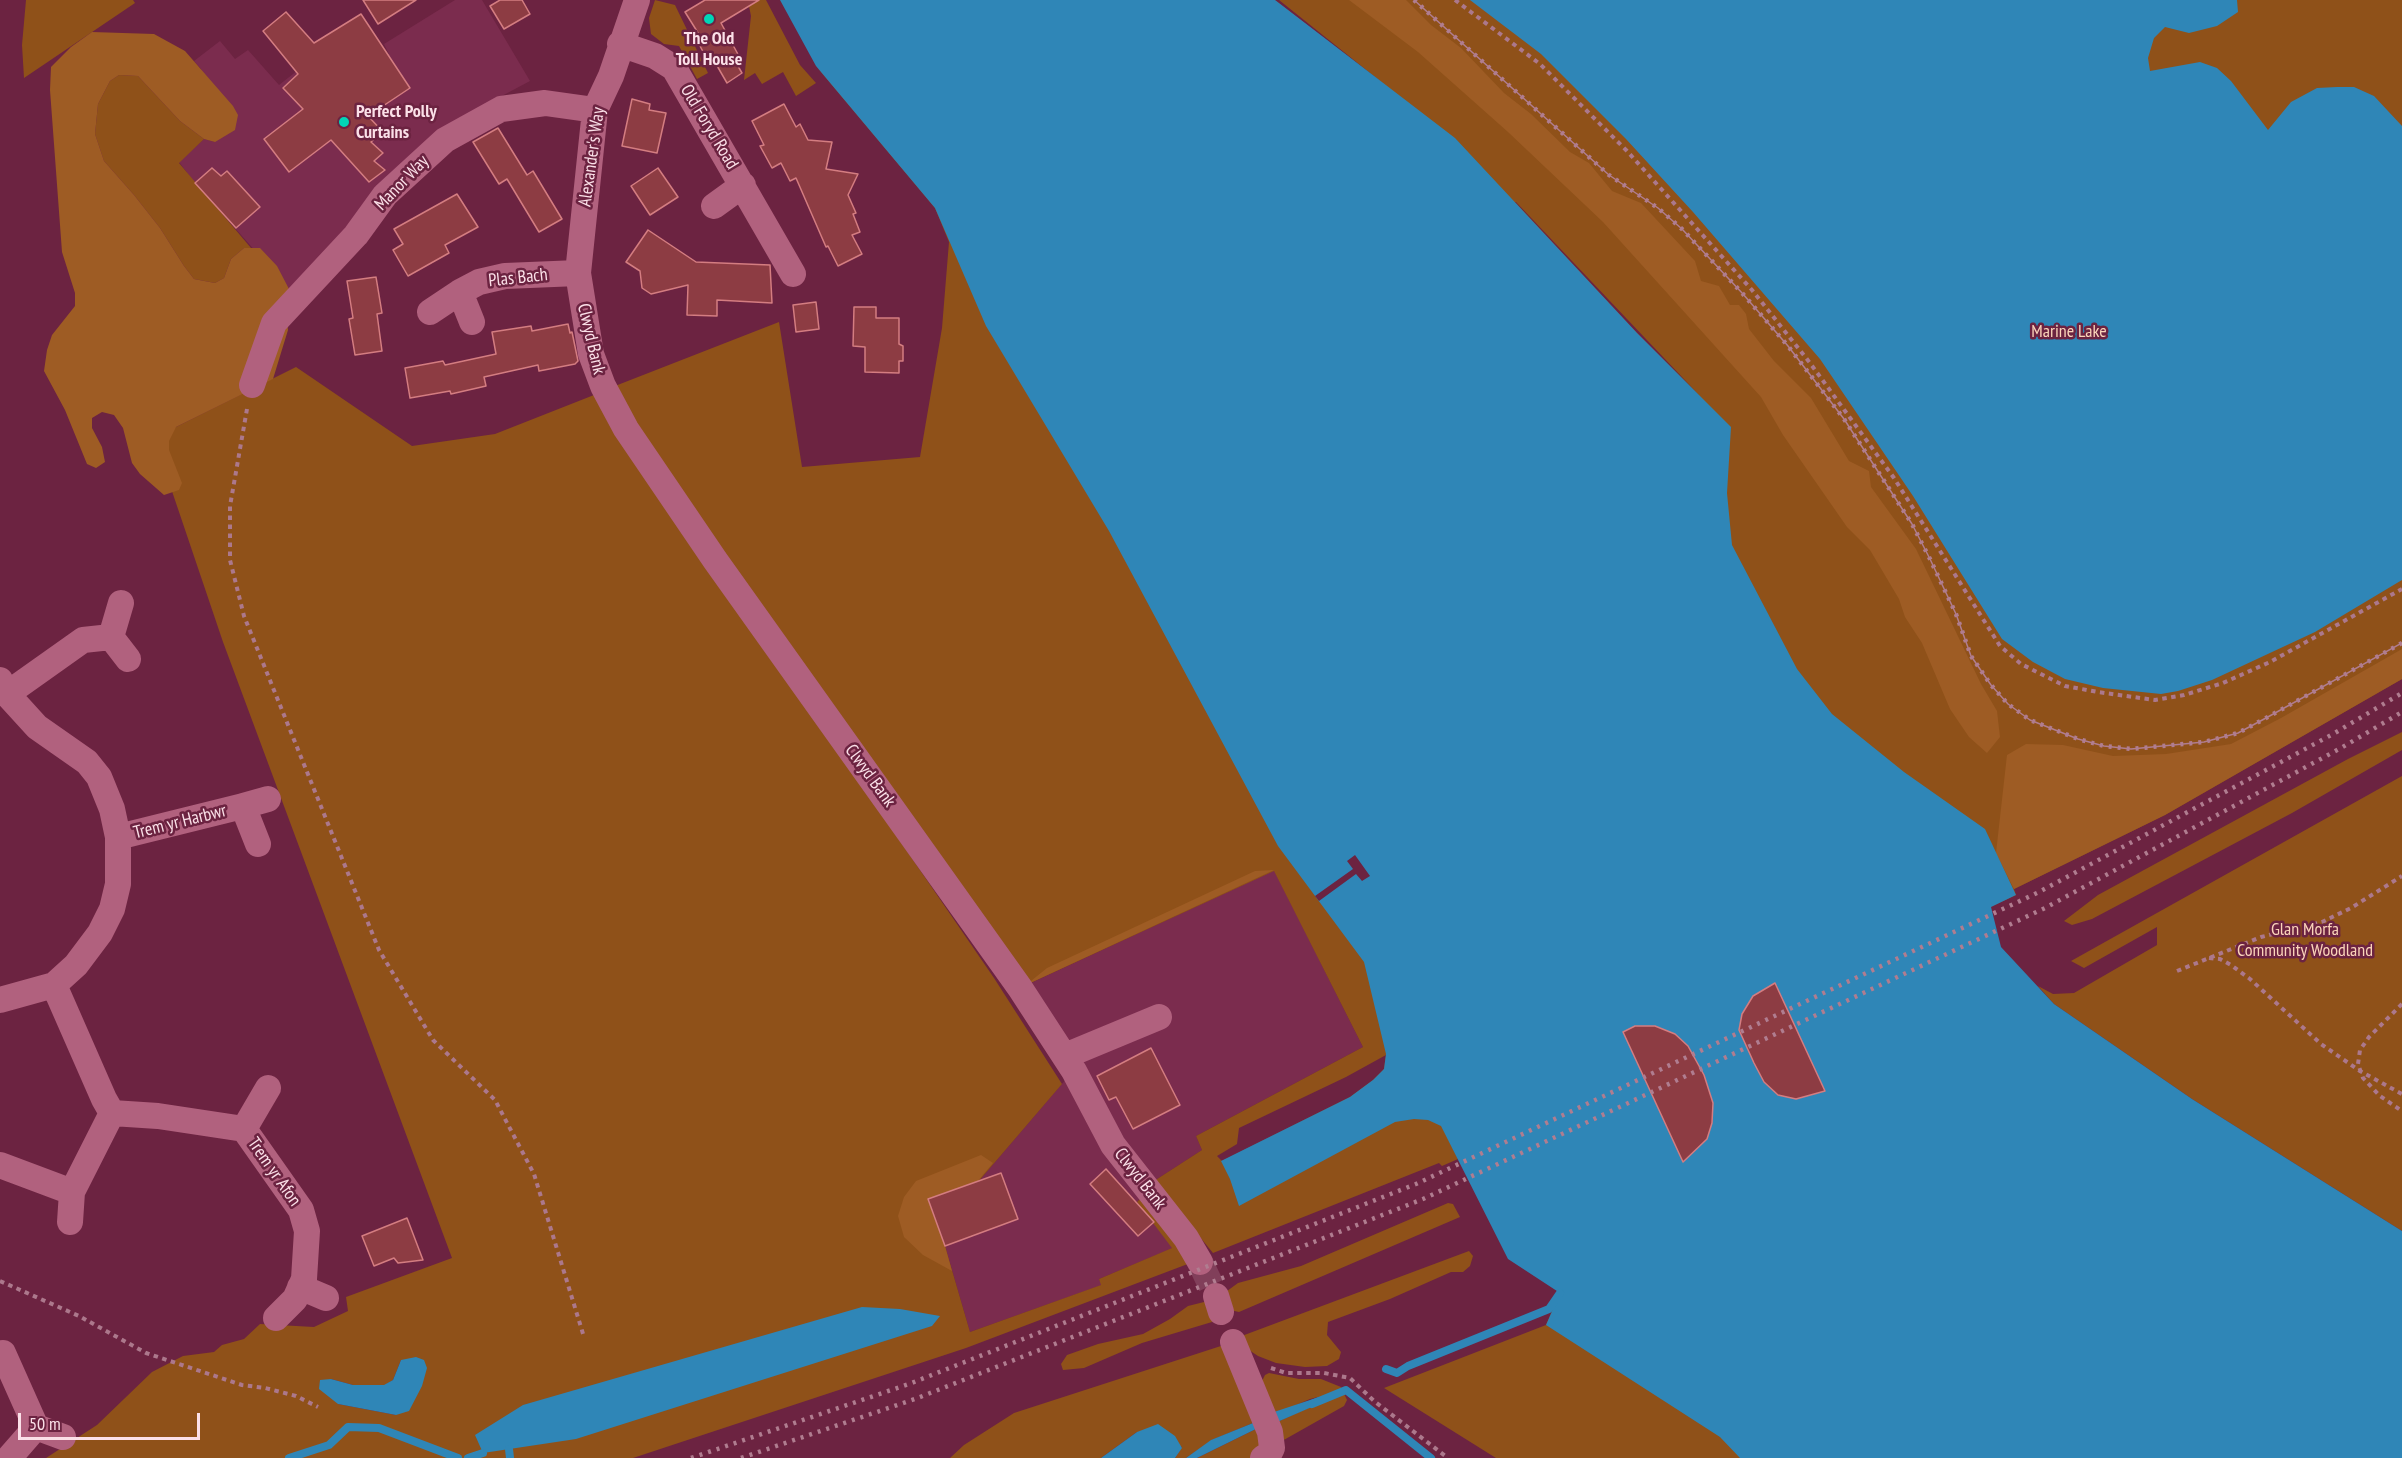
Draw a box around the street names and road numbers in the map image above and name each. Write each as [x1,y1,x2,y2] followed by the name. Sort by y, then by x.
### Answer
[675,81,743,173] street label: Old Foryd Road
[574,106,610,208] street label: Alexander's Way
[370,151,434,215] street label: Manor Way
[487,264,549,292] street label: Plas Bach
[572,301,610,377] street label: Clwyd Bank
[840,740,900,812] street label: Clwyd Bank
[131,800,229,844] street label: Trem yr Harbwr
[243,1134,305,1210] street label: Trem yr Afon
[1109,1144,1171,1214] street label: Clwyd Bank

